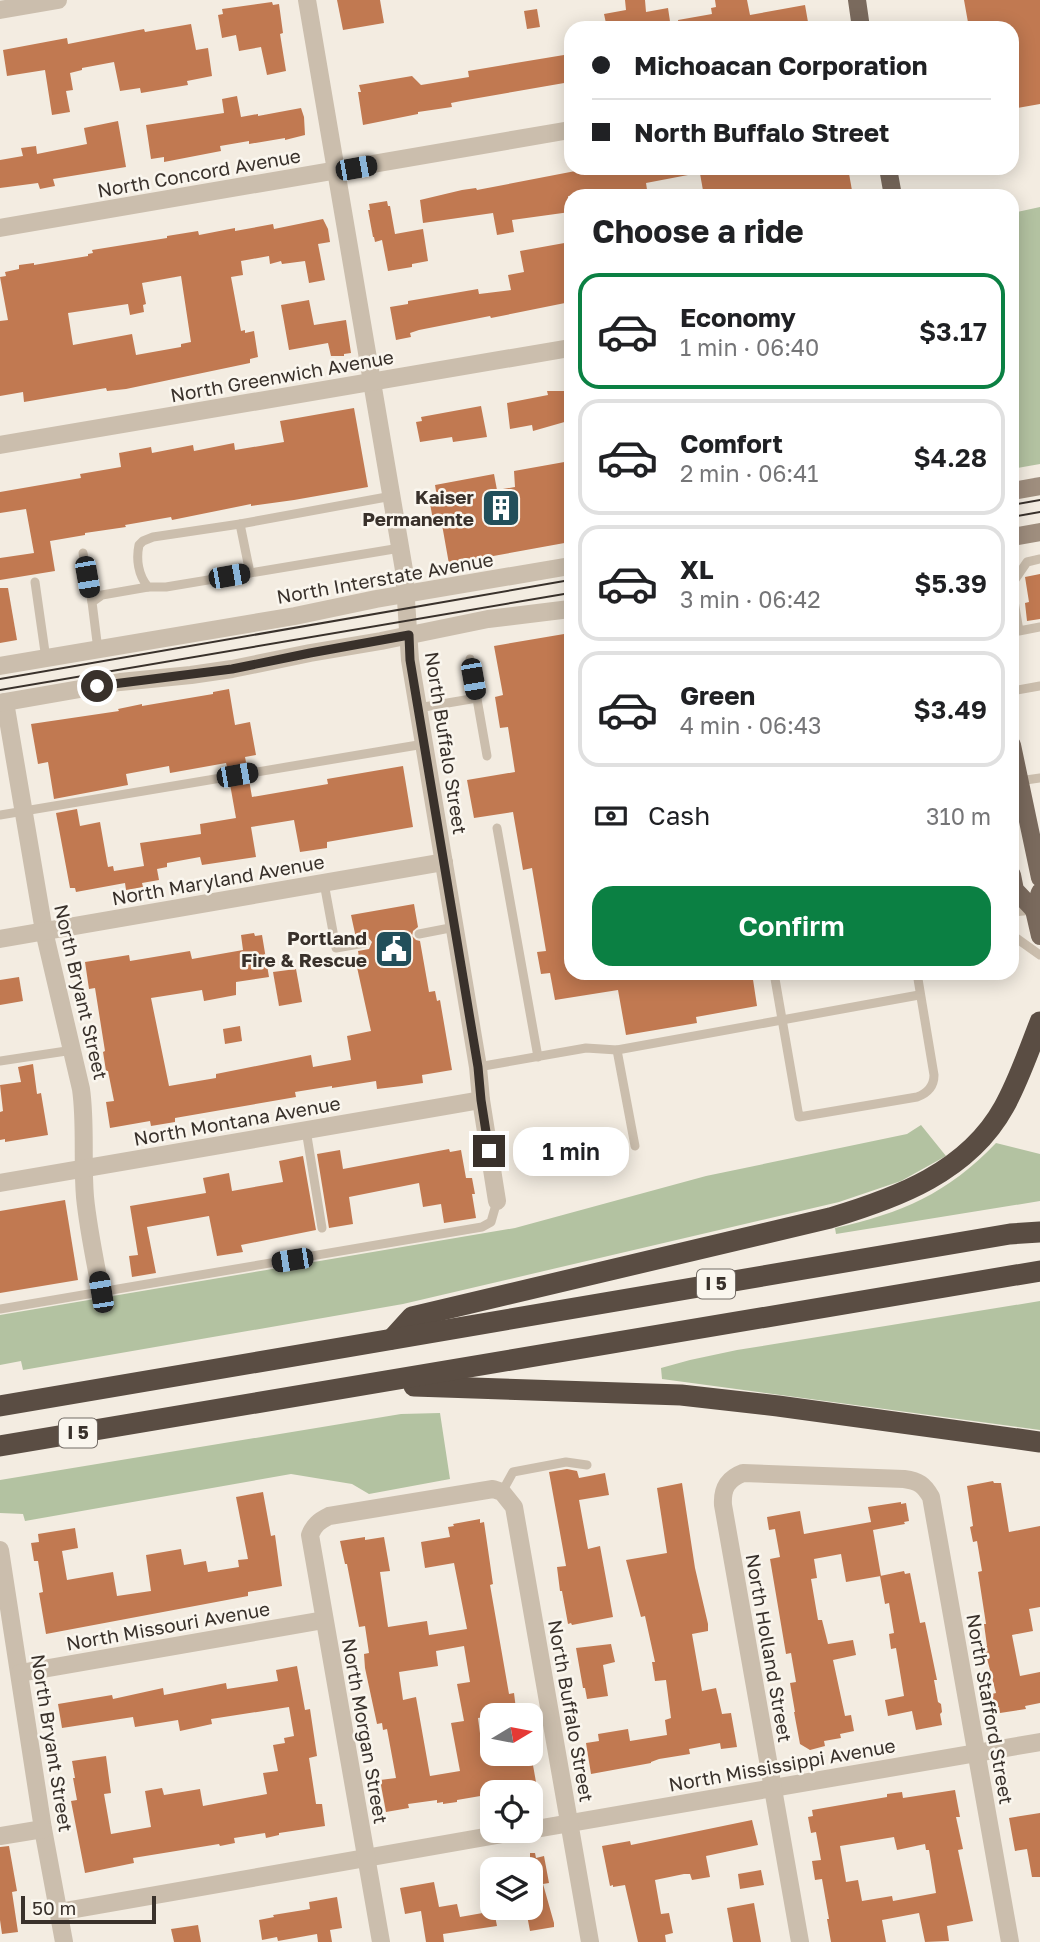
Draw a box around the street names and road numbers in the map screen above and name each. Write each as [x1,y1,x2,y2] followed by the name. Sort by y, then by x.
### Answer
[95,143,302,202] street label: North Concord Avenue
[169,345,395,406] street label: North Greenwich Avenue
[275,547,495,608] street label: North Interstate Avenue
[421,650,472,836] street label: North Buffalo Street
[110,849,326,910] street label: North Maryland Avenue
[50,902,113,1082] street label: North Bryant Street
[132,1091,342,1150] street label: North Montana Avenue
[697,1269,735,1298] road number: I 5
[59,1418,97,1448] road number: I 5
[742,1552,797,1744] street label: North Holland Street
[64,1596,272,1655] street label: North Missouri Avenue
[962,1612,1019,1806] street label: North Stafford Street
[544,1618,599,1804] street label: North Buffalo Street
[338,1636,393,1825] street label: North Morgan Street
[27,1653,78,1833] street label: North Bryant Street
[667,1733,897,1796] street label: North Mississippi Avenue

